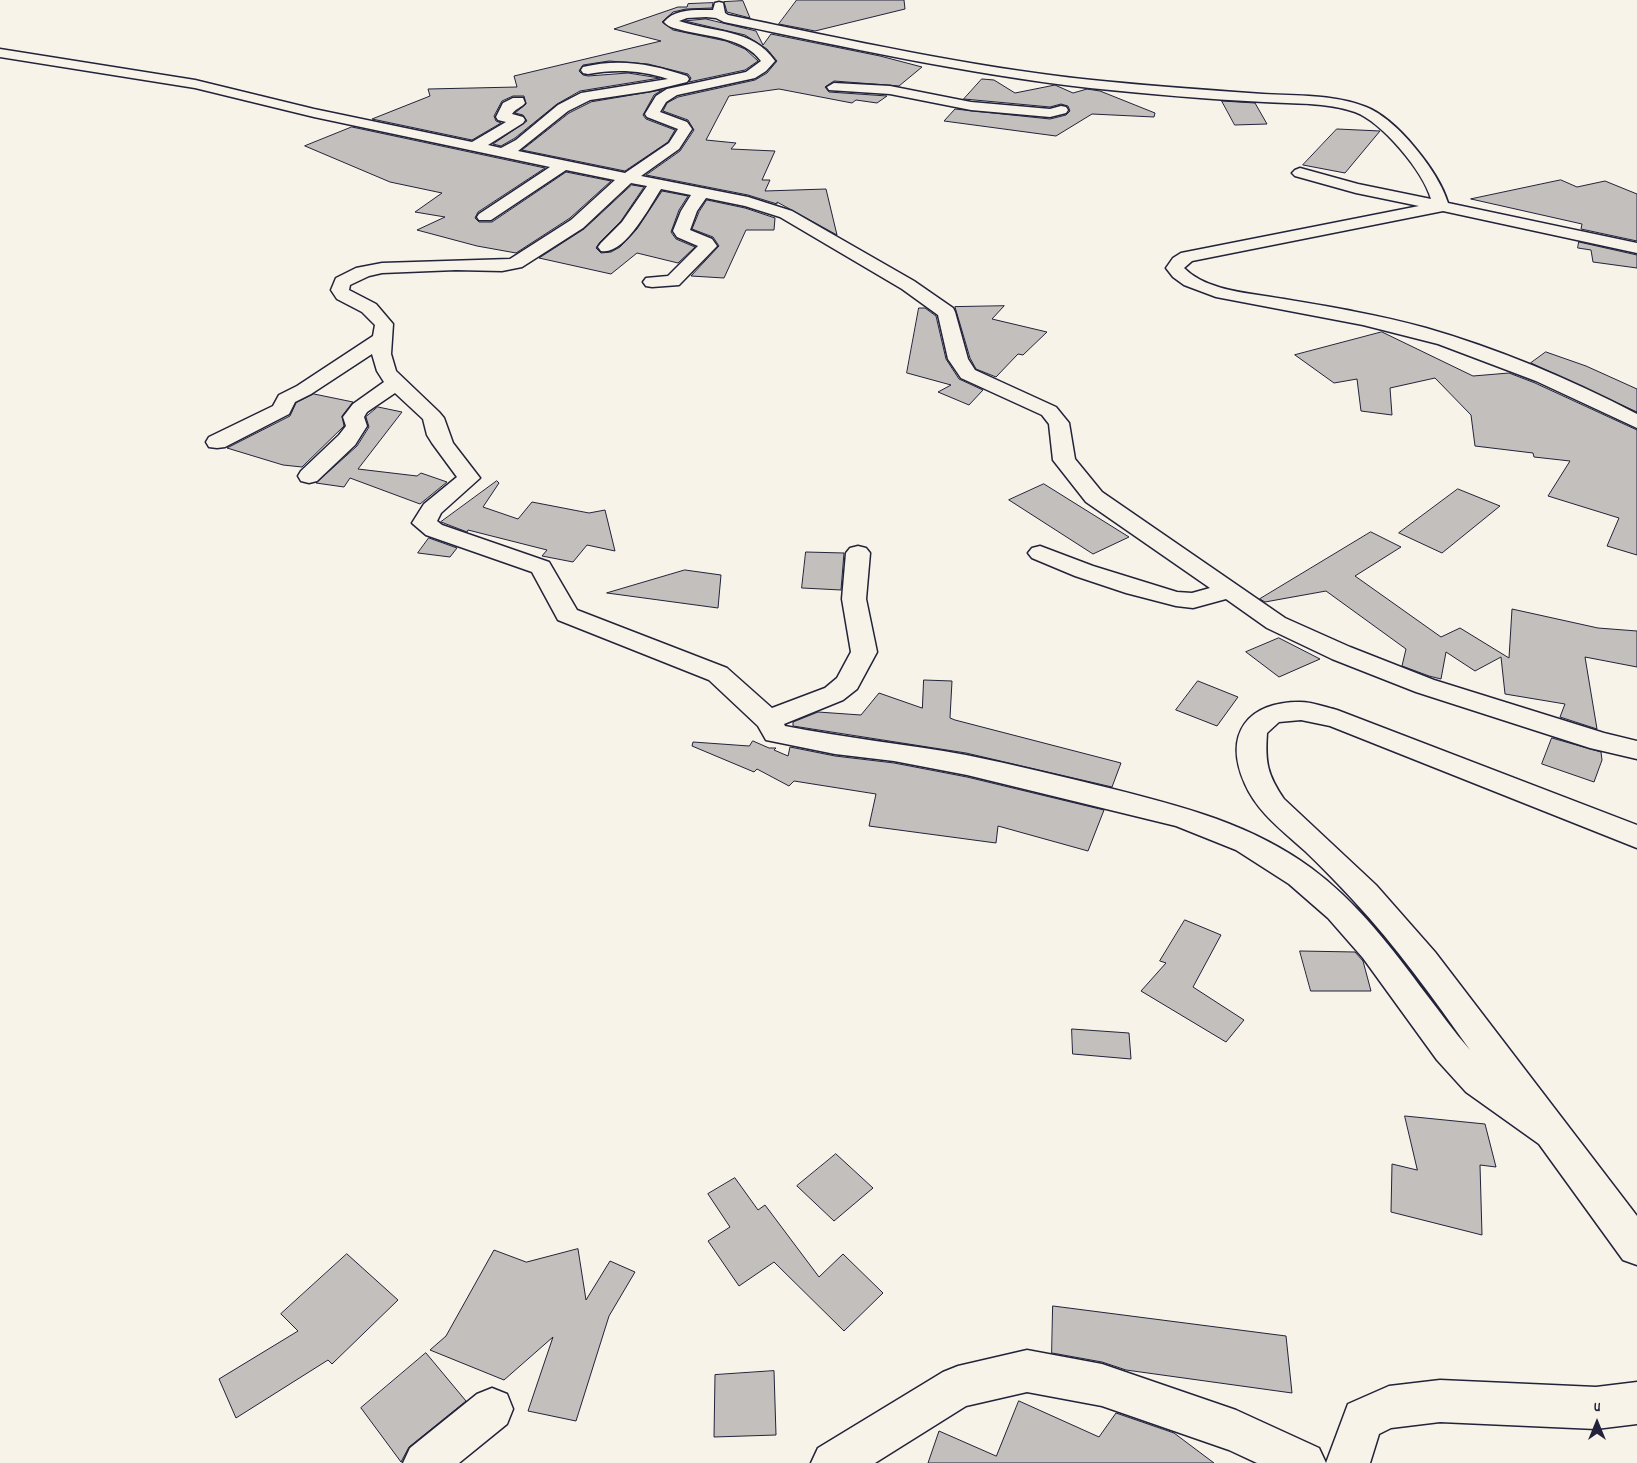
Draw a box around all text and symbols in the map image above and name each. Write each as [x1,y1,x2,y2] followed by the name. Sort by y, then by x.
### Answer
[1572,1398,1622,1448] north arrow
[1594,1398,1600,1418] text: U

